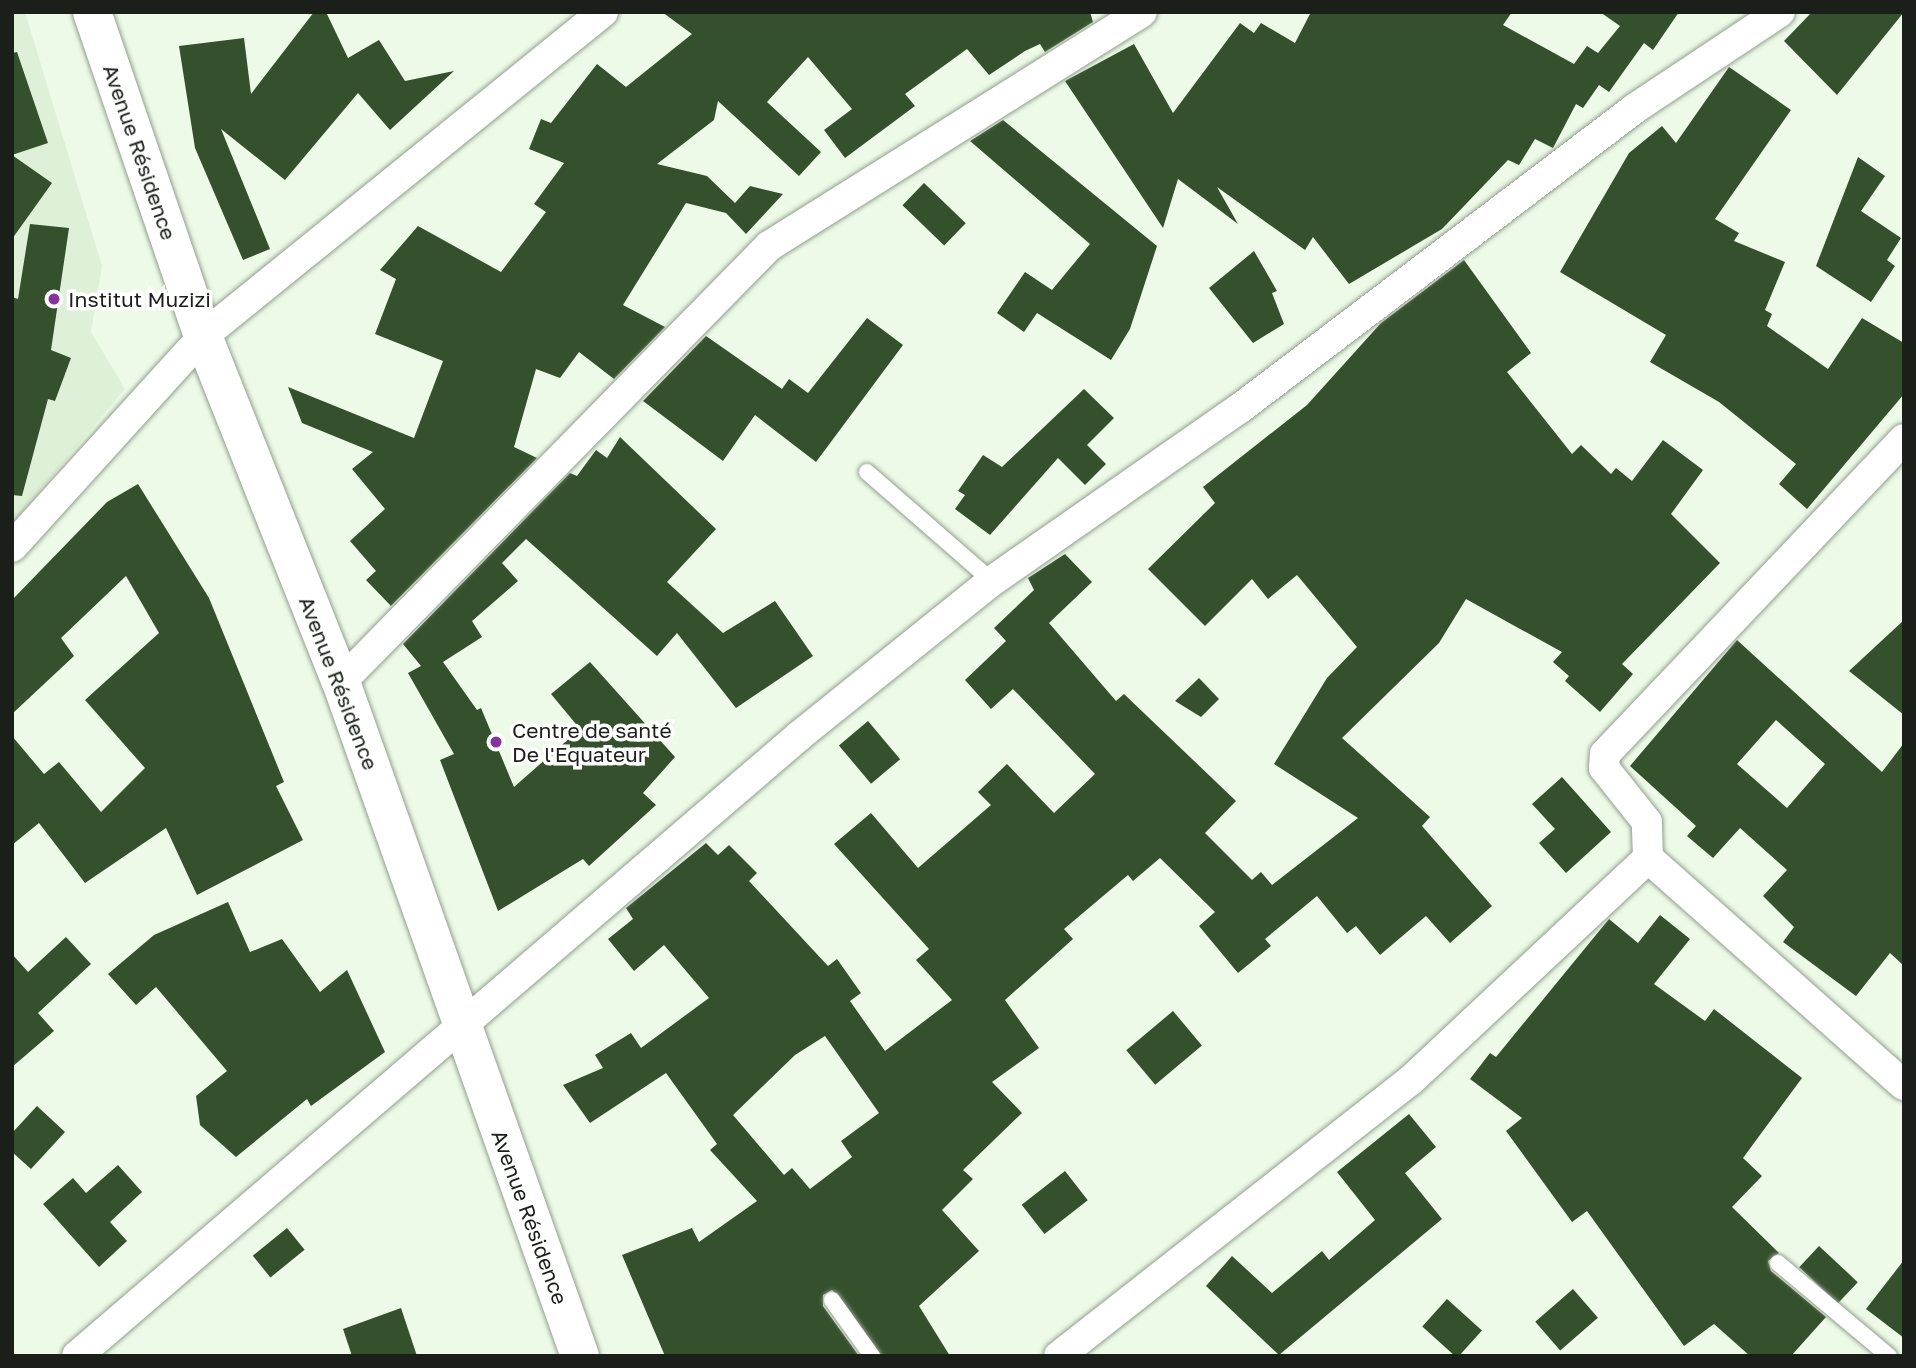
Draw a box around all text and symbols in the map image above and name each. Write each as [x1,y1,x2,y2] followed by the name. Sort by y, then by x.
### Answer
[98,61,182,243] street label: Avenue Résidence
[68,286,211,312] place label: Institut Muzizi
[46,291,62,307] marker: Institut Muzizi
[294,593,384,773] street label: Avenue Résidence
[512,717,672,767] place label: Centre de santé De l'Equateur
[486,732,506,752] marker: Centre de santé De l'Equateur
[487,1126,573,1308] street label: Avenue Résidence

